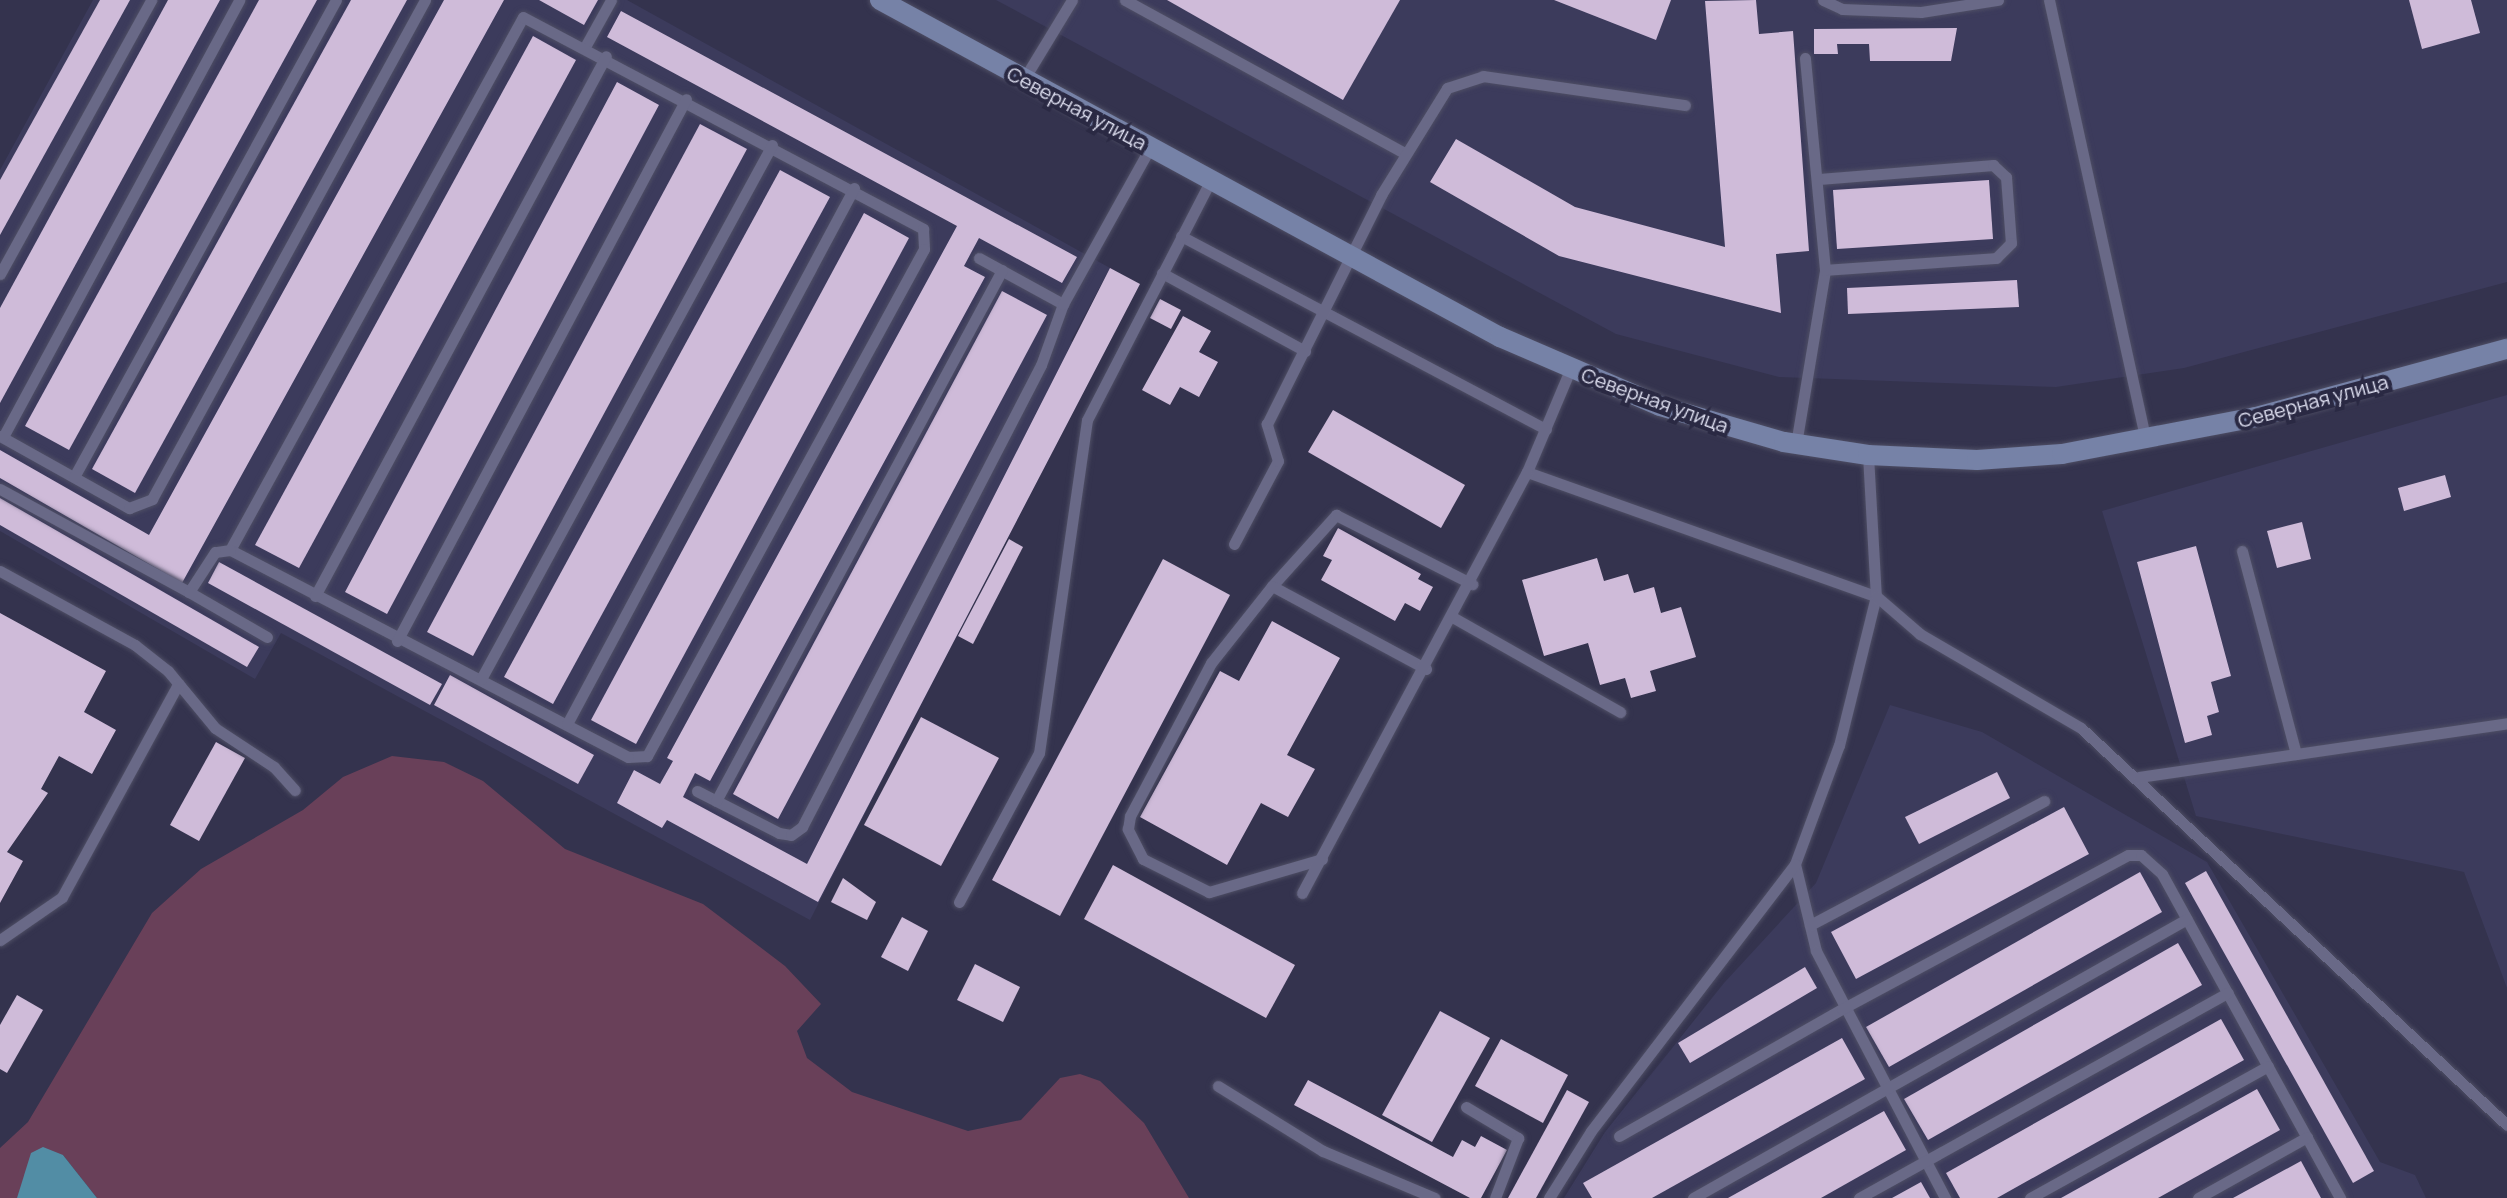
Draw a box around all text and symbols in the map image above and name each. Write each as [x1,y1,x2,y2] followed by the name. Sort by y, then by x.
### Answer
[1003,61,1151,155] street label: Северная улица
[1578,362,1732,438] street label: Северная улица
[2235,369,2391,433] street label: Северная улица

